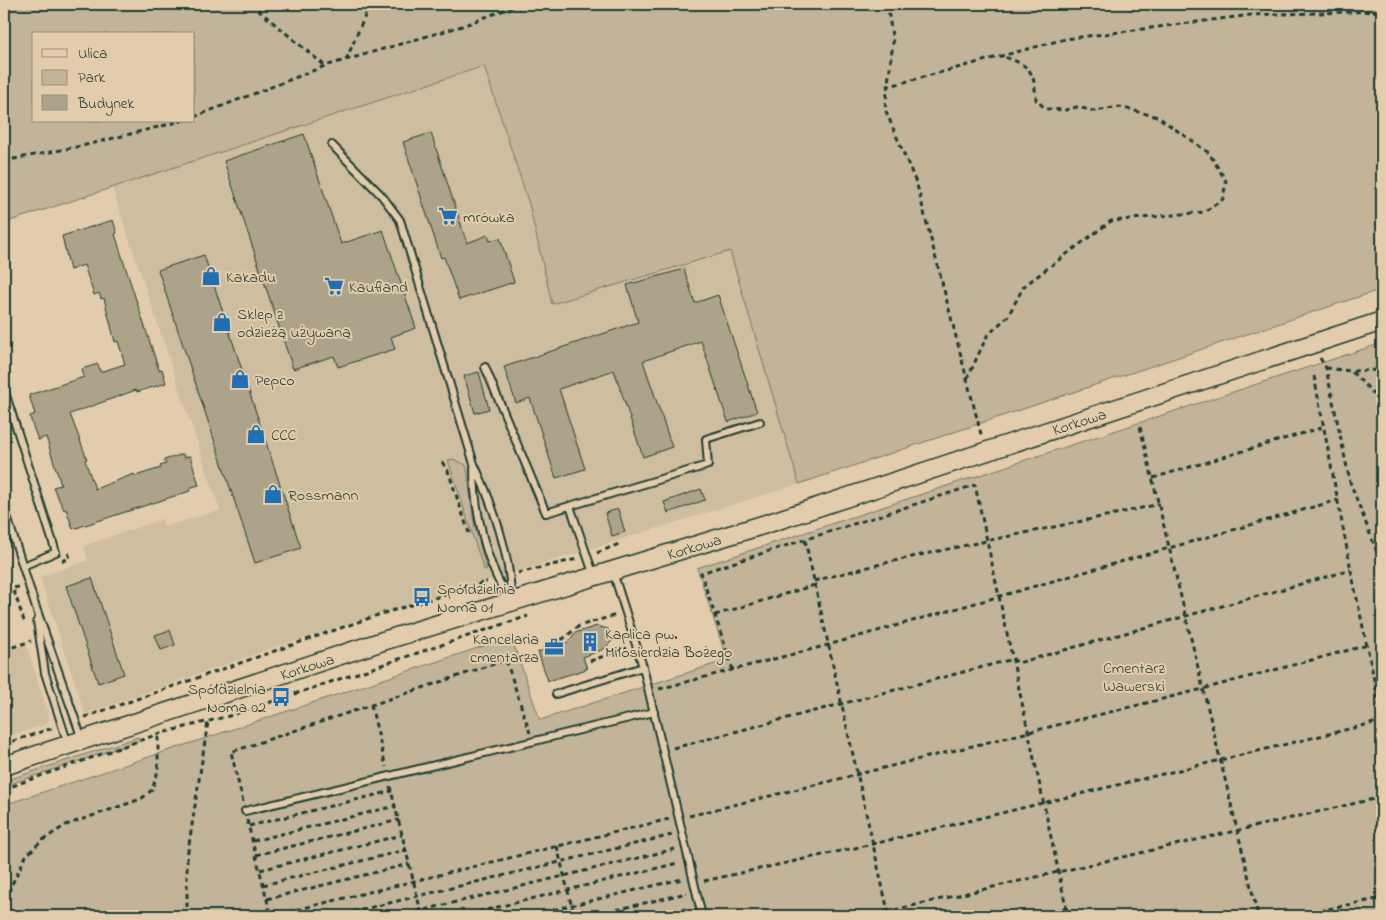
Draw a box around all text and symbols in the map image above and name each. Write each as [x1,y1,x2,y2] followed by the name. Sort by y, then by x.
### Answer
[32,32,195,122] legend
[78,43,107,65] text: Ulica
[78,67,106,89] text: Park
[77,93,135,116] text: Budynek
[437,205,459,227] supermarket icon: mrówka
[463,206,515,230] place label: mrówka
[200,265,222,287] shop icon: Kakadu
[226,266,276,290] place label: Kakadu
[323,275,345,297] supermarket icon: Kaufland
[349,276,408,300] place label: Kaufland
[237,303,351,345] place label: Sklep z odzieżą używaną
[211,311,233,333] shop icon: Sklep z odzieżą używaną
[229,368,251,390] shop icon: Pepco
[255,369,295,393] place label: Pepco
[1050,403,1110,443] street label: Korkowa
[245,423,267,445] shop icon: CCC
[271,424,297,448] place label: CCC
[262,483,284,505] shop icon: Rossmann
[288,484,358,508] place label: Rossmann
[665,528,725,568] street label: Korkowa
[437,578,515,620] place label: Spółdzielnia Noma 01
[411,586,433,608] bus stop icon: Spółdzielnia Noma 01
[605,623,732,665] place label: Kaplica pw. Miłosierdzia Bożego
[470,628,539,670] place label: Kancelaria cmentarza
[579,631,601,653] building icon: Kaplica pw. Miłosierdzia Bożego
[543,636,565,658] office icon: Kancelaria cmentarza
[278,648,338,688] street label: Korkowa
[1103,657,1165,699] park label: Cmentarz Wawerski
[188,678,266,720] place label: Spółdzielnia Noma 02
[270,686,292,708] bus stop icon: Spółdzielnia Noma 02

